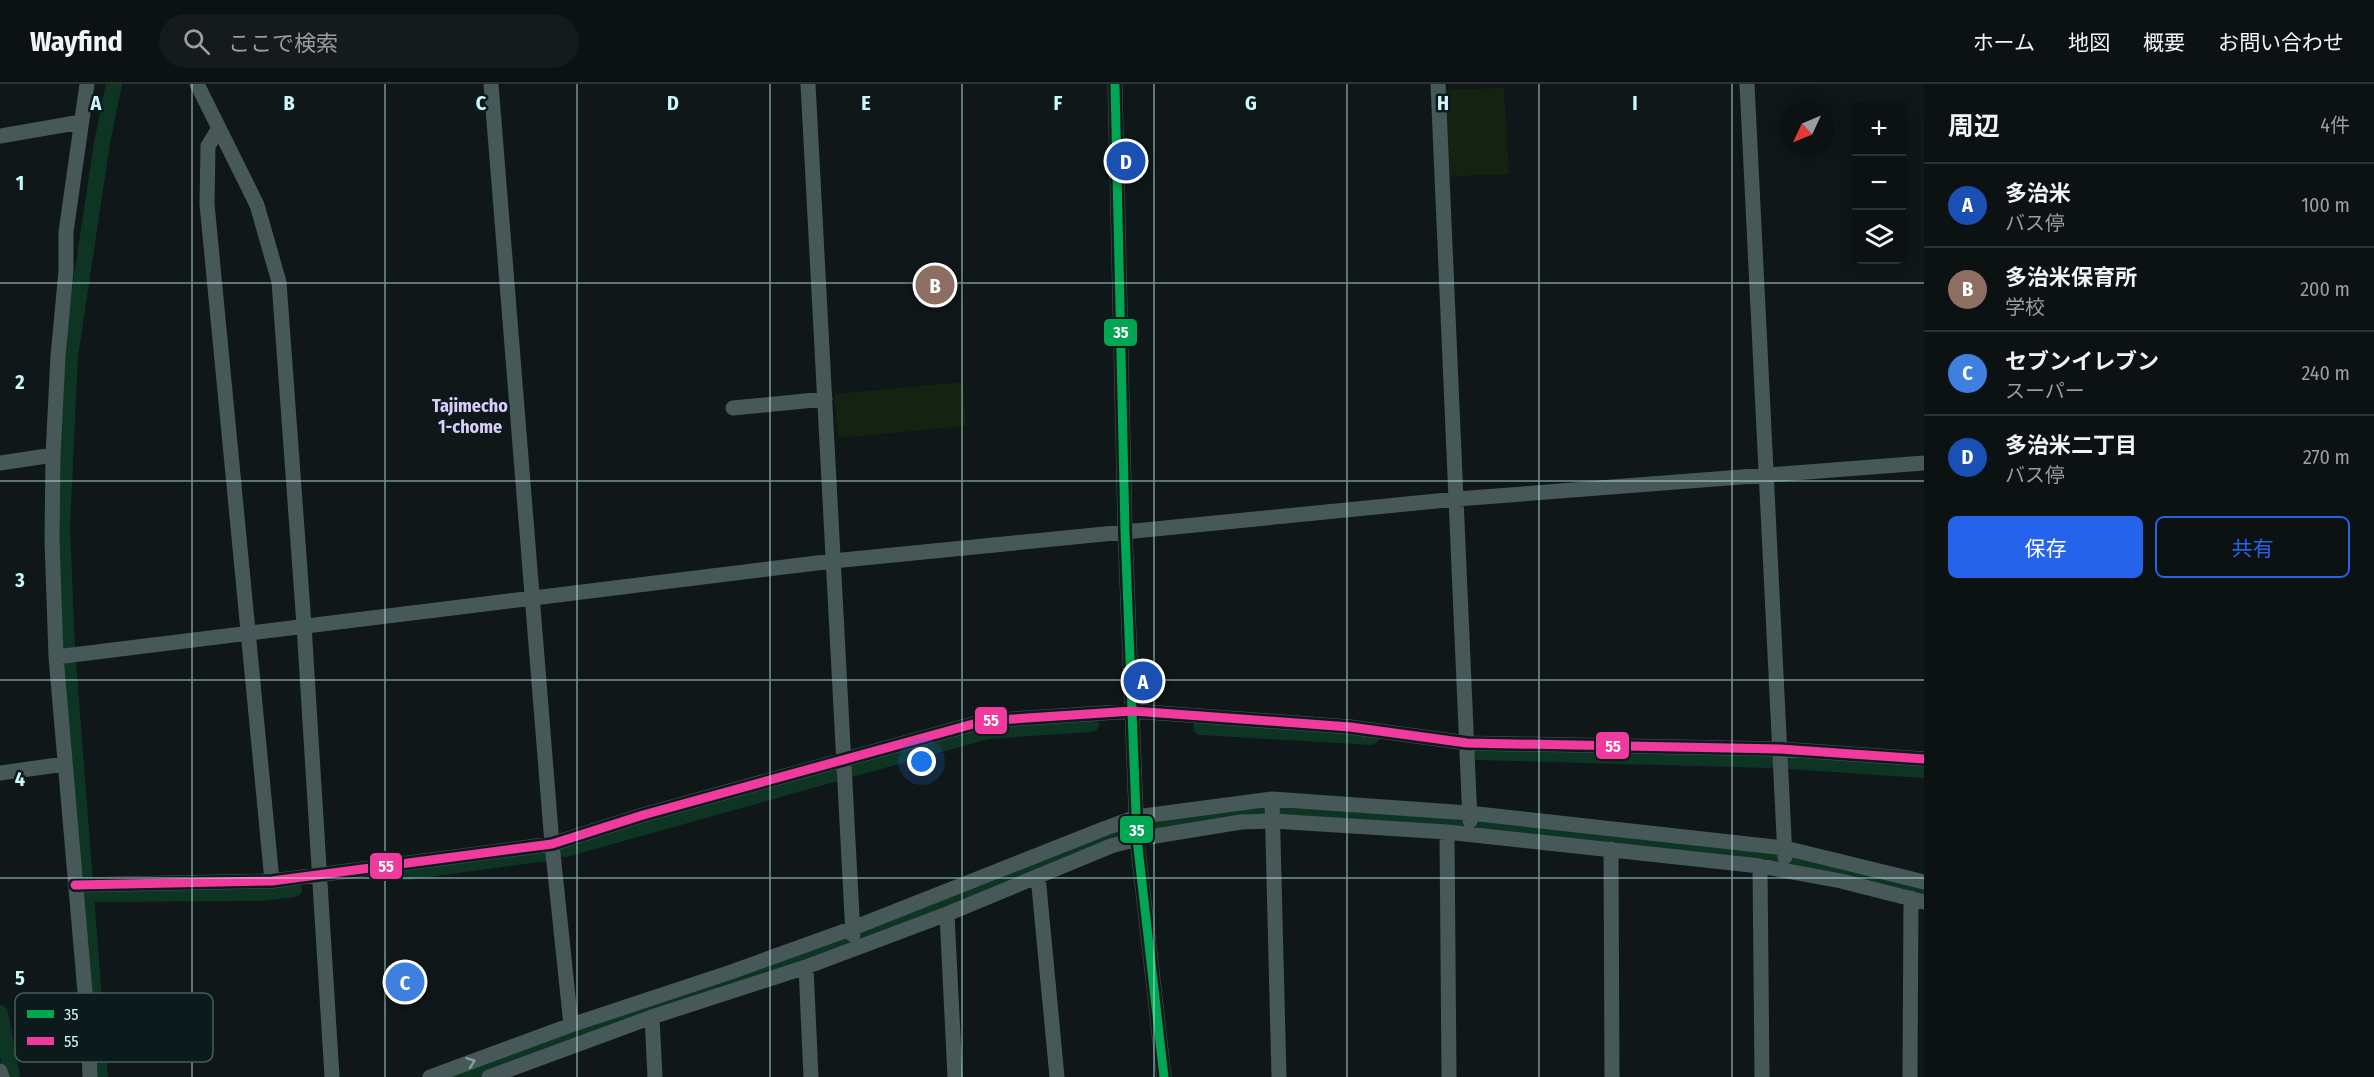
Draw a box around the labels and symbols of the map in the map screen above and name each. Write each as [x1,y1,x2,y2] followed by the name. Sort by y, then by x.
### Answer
[90,91,103,115] text: A
[283,91,295,115] text: B
[476,91,487,115] text: C
[667,91,679,115] text: D
[861,91,871,115] text: E
[1054,91,1063,115] text: F
[1245,91,1257,115] text: G
[1437,91,1449,115] text: H
[1632,91,1638,115] text: I
[1780,102,1834,156] north arrow
[1106,138,1146,184] pin: D
[16,171,24,195] text: 1
[916,262,954,308] pin: B
[1103,318,1138,347] line badge: 35
[1112,323,1129,342] text: 35
[14,370,25,394] text: 2
[432,395,508,438] district label: Tajimecho 1-chome
[14,568,25,592] text: 3
[1124,658,1162,704] pin: A
[974,706,1008,735] line badge: 55
[983,711,999,730] text: 55
[1595,731,1630,760] line badge: 55
[1605,737,1621,756] text: 55
[907,747,936,776] your location
[15,767,25,791] text: 4
[1119,815,1154,844] line badge: 35
[1128,821,1145,840] text: 35
[369,852,403,880] line badge: 55
[378,857,394,876] text: 55
[386,960,424,1004] pin: C
[15,966,25,990] text: 5
[15,993,213,1062] legend
[64,1005,79,1024] text: 35
[64,1032,79,1051] text: 55
[466,1056,476,1069] one-way arrow

